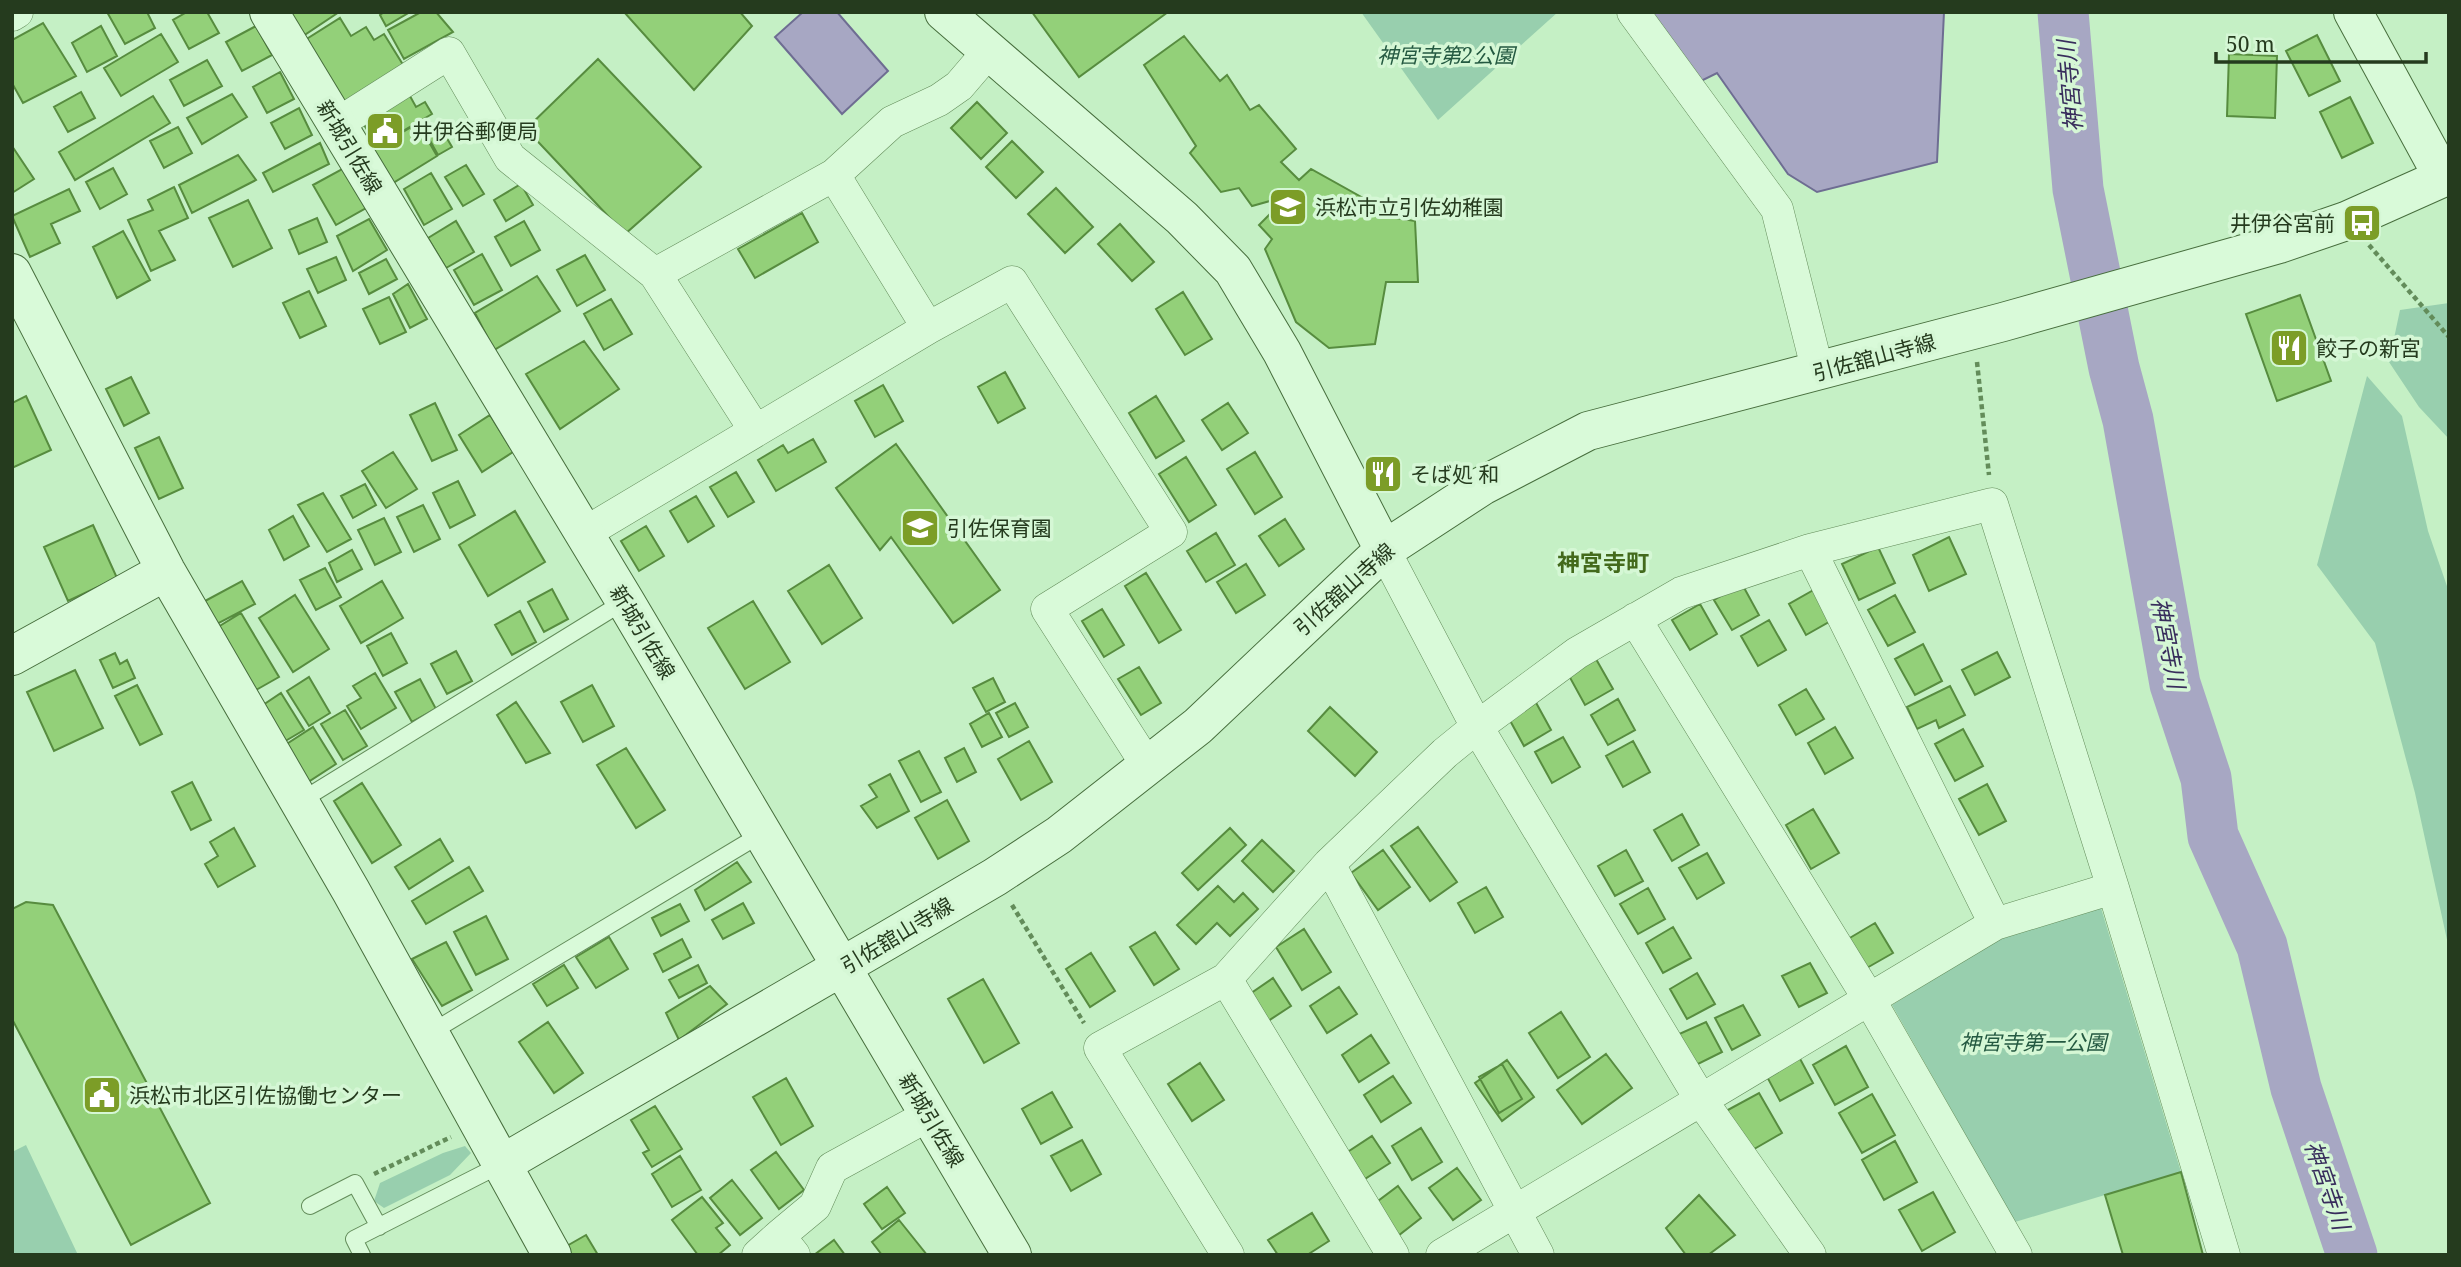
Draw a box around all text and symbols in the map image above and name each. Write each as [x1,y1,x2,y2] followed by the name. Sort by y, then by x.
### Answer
[2216,21,2426,65] scale bar
[2226,30,2275,58] text: 50 m
[2049,36,2089,133] water label: 神宮寺川
[1377,41,1518,69] park label: 神宮寺第2公園
[311,95,389,199] street label: 新城引佐線
[364,110,406,152] public building icon: 井伊谷郵便局
[412,117,538,145] place label: 井伊谷郵便局
[1267,186,1309,228] school or university icon: 浜松市立引佐幼稚園
[1315,193,1504,221] place label: 浜松市立引佐幼稚園
[2341,202,2383,244] bus stop icon: 井伊谷宮前
[2230,209,2335,237] place label: 井伊谷宮前
[1810,327,1938,387] street label: 引佐舘山寺線
[2268,327,2310,369] restaurant icon: 餃子の新宮
[2316,334,2421,362] place label: 餃子の新宮
[1362,453,1404,495] restaurant icon: そば処 和
[1410,460,1499,488] place label: そば処 和
[899,507,941,549] school or university icon: 引佐保育園
[947,514,1052,542] place label: 引佐保育園
[1288,536,1400,642] street label: 引佐舘山寺線
[1557,546,1649,578] district label: 神宮寺町
[604,580,682,684] street label: 新城引佐線
[2145,595,2194,694] water label: 神宮寺川
[836,891,958,979] street label: 引佐舘山寺線
[1960,1028,2109,1056] park label: 神宮寺第一公園
[893,1068,971,1172] street label: 新城引佐線
[81,1074,123,1116] public building icon: 浜松市北区引佐協働センター
[129,1081,402,1109] place label: 浜松市北区引佐協働センター
[2298,1136,2359,1237] water label: 神宮寺川

